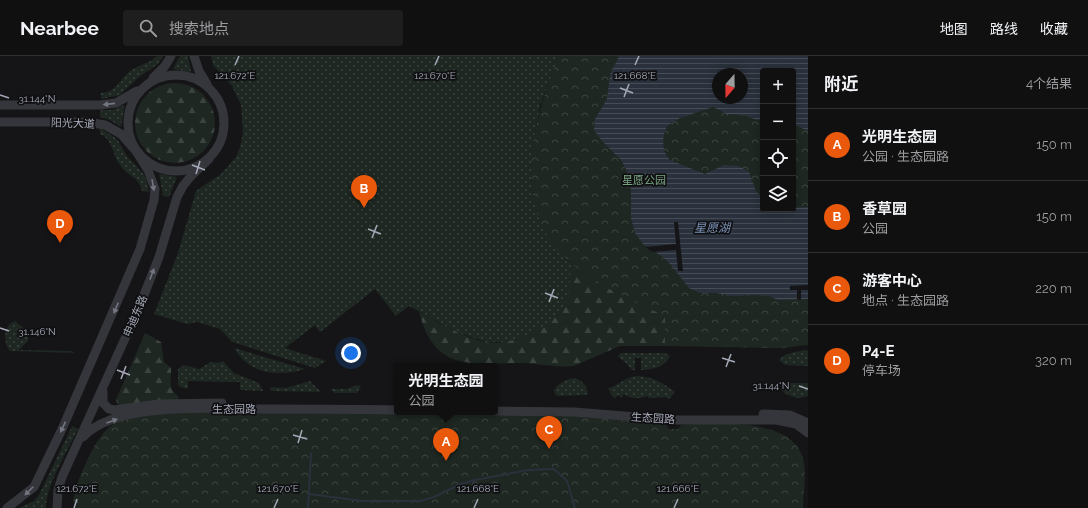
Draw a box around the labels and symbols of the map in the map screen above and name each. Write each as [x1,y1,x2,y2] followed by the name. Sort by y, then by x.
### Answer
[712,68,748,104] north arrow
[215,70,255,81] text: 121.672°E
[414,70,456,81] text: 121.670°E
[614,70,656,81] text: 121.668°E
[19,93,55,104] text: 31.144°N
[103,101,115,107] one-way arrow
[51,116,95,131] street label: 阳光大道
[622,174,666,187] park label: 星愿公园
[351,175,377,208] pin: B
[151,179,157,191] one-way arrow
[47,210,73,243] pin: D
[694,221,732,235] water label: 星愿湖
[150,268,156,280] one-way arrow
[121,293,150,339] street label: 申迪东路
[112,303,118,315] one-way arrow
[18,326,56,337] text: 31.146°N
[341,343,361,363] your location
[753,380,789,391] text: 31.144°N
[212,403,256,416] street label: 生态园路
[631,410,675,427] street label: 生态园路
[536,416,562,449] pin: C
[106,417,118,423] one-way arrow
[60,421,66,433] one-way arrow
[433,428,459,461] pin: A
[57,483,97,494] text: 121.672°E
[257,483,299,494] text: 121.670°E
[457,483,499,494] text: 121.668°E
[657,483,699,494] text: 121.666°E
[24,486,34,496] one-way arrow

